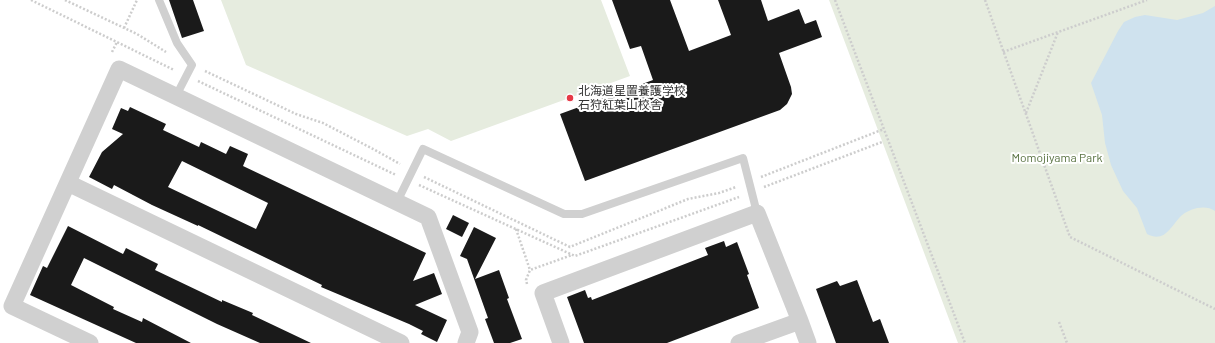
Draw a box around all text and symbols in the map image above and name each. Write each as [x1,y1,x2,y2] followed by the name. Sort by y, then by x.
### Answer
[578,84,686,112] place label: 北海道星置養護学校 石狩紅葉山校舎
[565,93,575,103] marker: 北海道星置養護学校 石狩紅葉山校舎
[1011,151,1103,165] park label: Momojiyama Park

